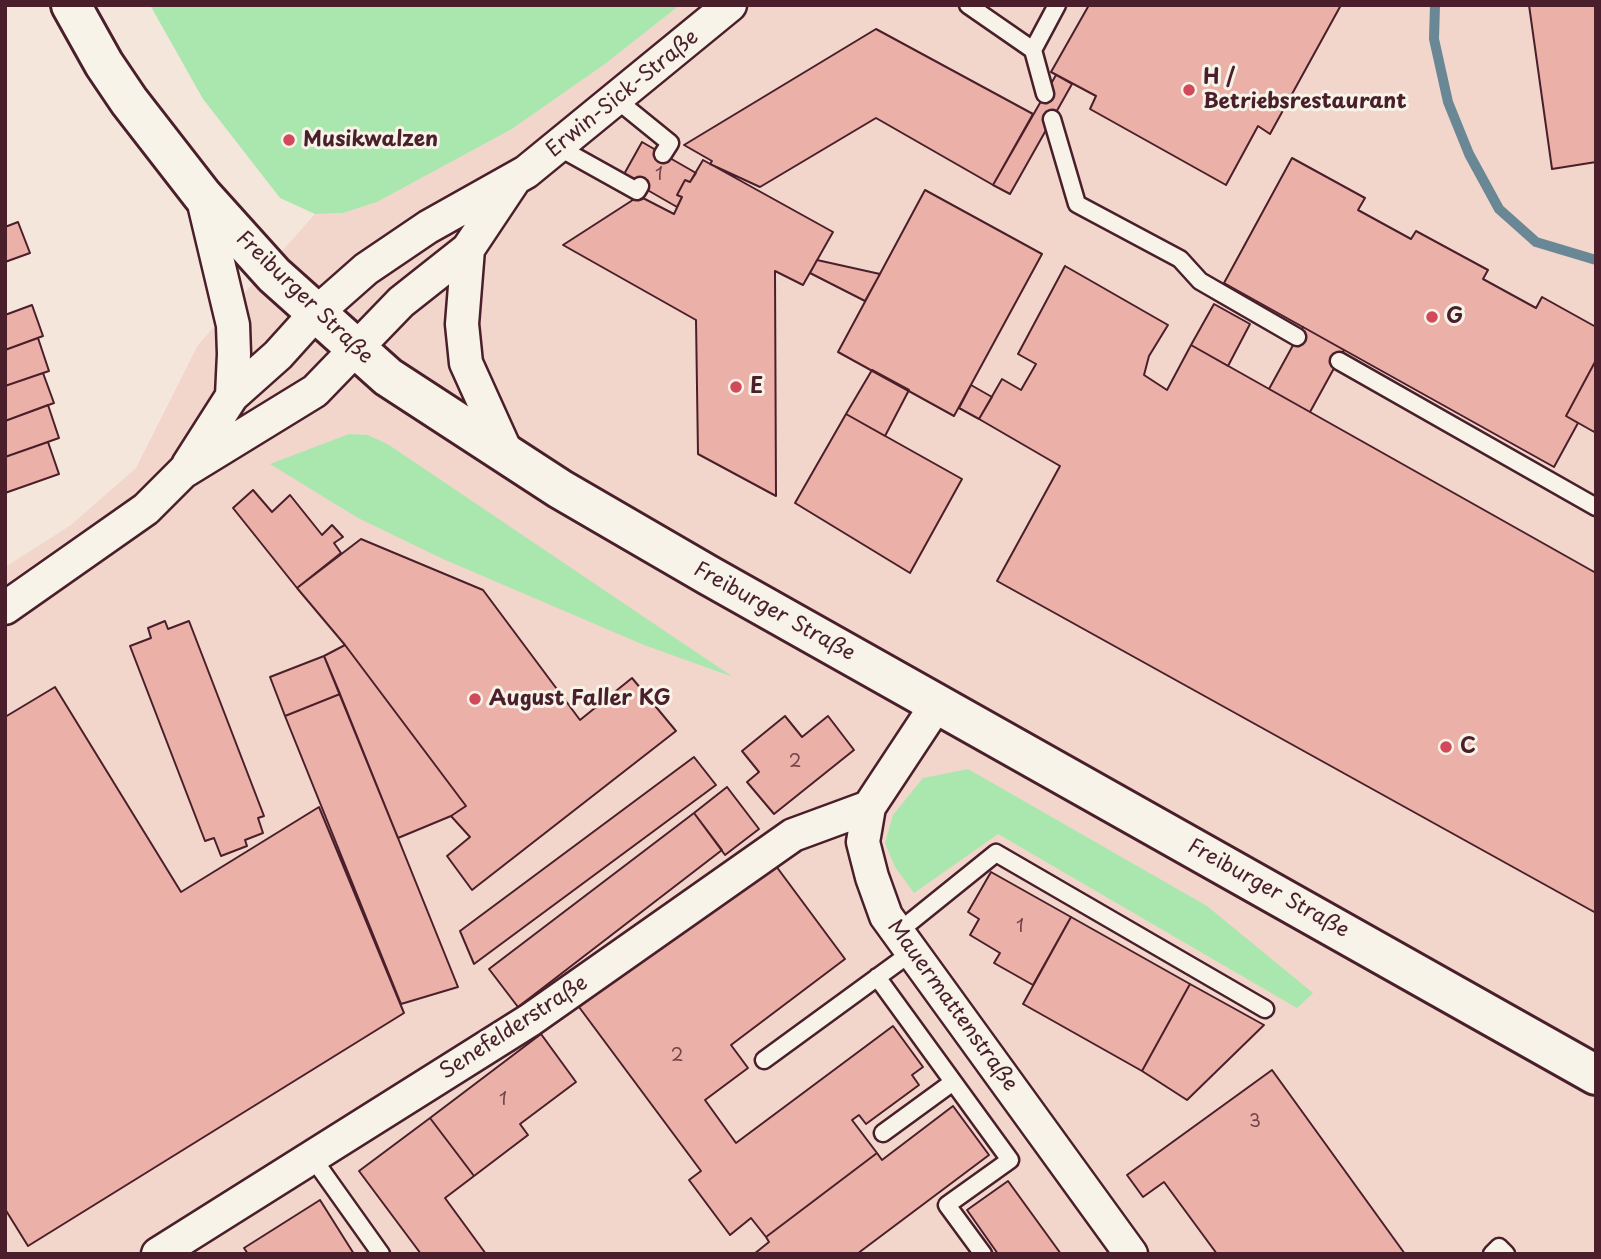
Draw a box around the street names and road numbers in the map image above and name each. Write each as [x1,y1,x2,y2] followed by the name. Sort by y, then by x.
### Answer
[542,25,704,163] street label: Erwin-Sick-Straße
[230,226,378,370] street label: Freiburger Straße
[689,557,859,667] street label: Freiburger Straße
[1183,834,1353,944] street label: Freiburger Straße
[881,916,1023,1096] street label: Mauermattenstraße
[435,971,593,1085] street label: Senefelderstraße

